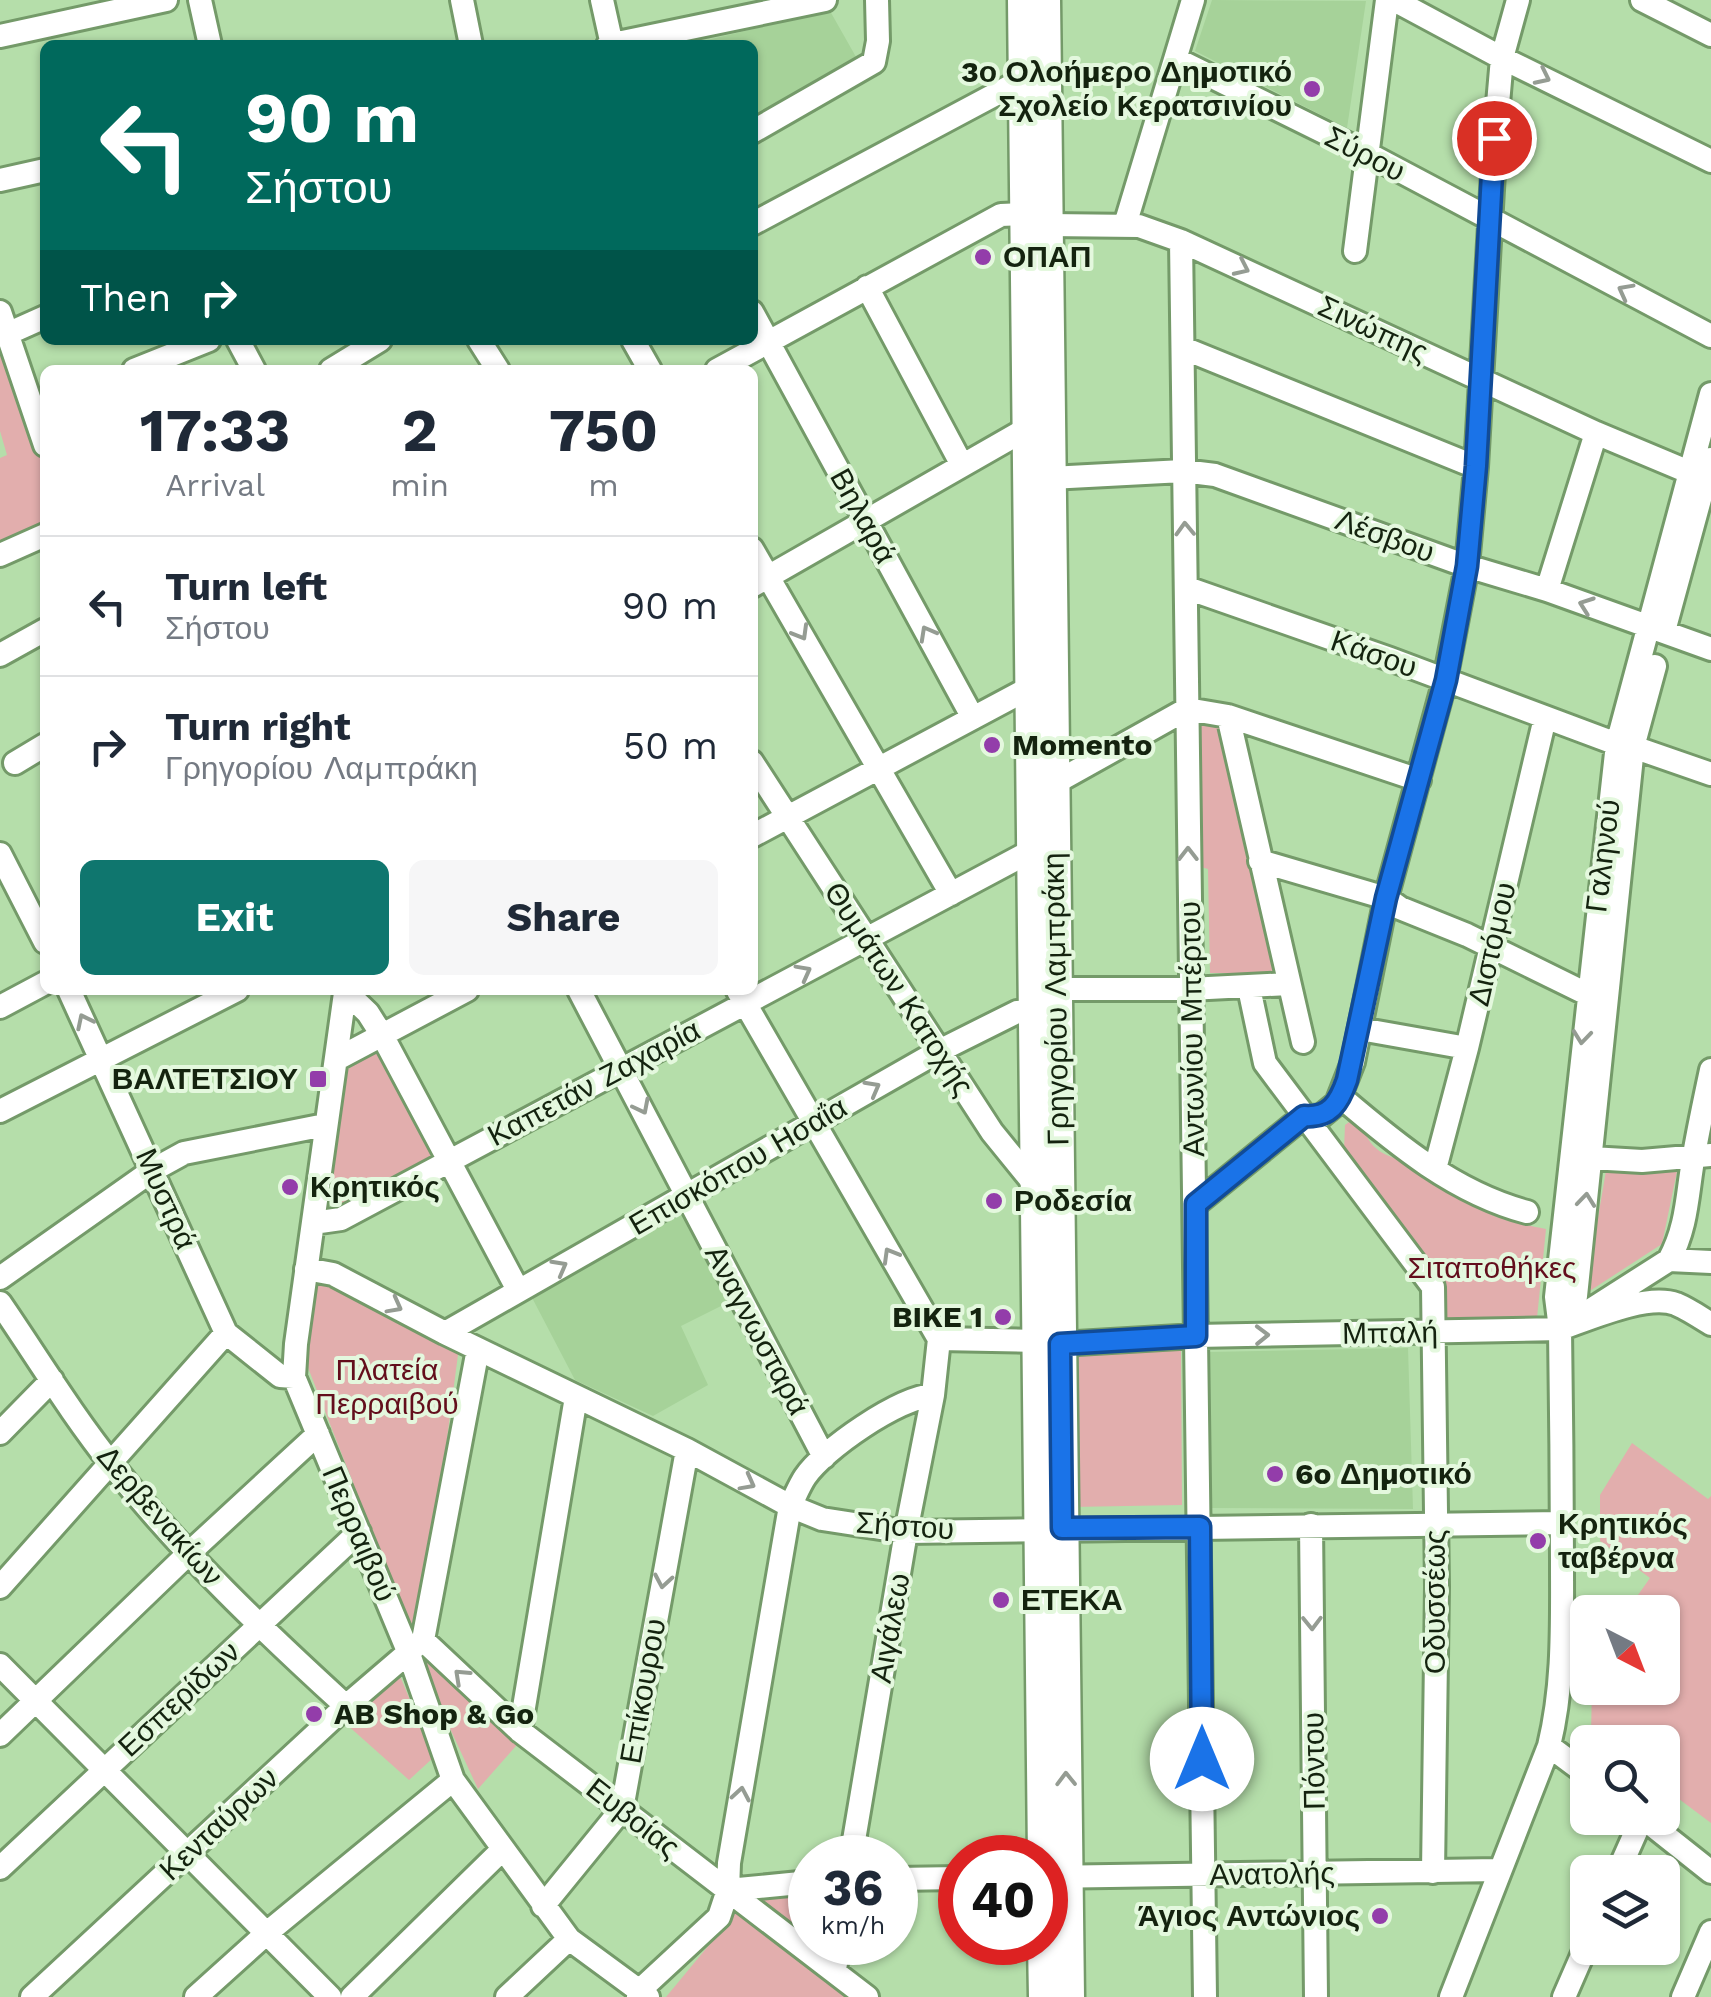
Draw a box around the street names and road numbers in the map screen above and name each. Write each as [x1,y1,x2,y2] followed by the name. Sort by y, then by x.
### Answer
[1319,119,1411,188] street label: Σύρου
[1313,288,1434,369] street label: Σινώπης
[823,462,904,569] street label: Βηλαρά
[1331,502,1439,569] street label: Λέσβου
[1327,623,1422,684] street label: Κάσου
[1578,797,1627,914] street label: Γαληνού
[1035,852,1076,1146] street label: Γρηγορίου Λαμπράκη
[817,876,981,1102] street label: Θυμάτων Κατοχής
[1460,879,1523,1009] street label: Διστόμου
[1172,901,1211,1157] street label: Αντωνίου Μπέρτου
[482,1012,706,1153] street label: Καπετάν Ζαχαρία
[623,1089,853,1242] street label: Επισκόπου Ησαΐα
[129,1143,204,1254] street label: Μυστρά
[698,1239,817,1421] street label: Αναγνωσταρά
[1342,1314,1438,1351] street label: Μπαλή
[90,1439,231,1593] street label: Δερβενακίων
[315,1461,404,1607] street label: Περραιβού
[855,1505,955,1546] street label: Σήστου
[1417,1530,1452,1674] street label: Οδυσσέως
[863,1570,916,1686] street label: Αιγάλεω
[613,1616,672,1766] street label: Επίκουρου
[111,1634,246,1764] street label: Εσπερίδων
[1295,1712,1332,1810] street label: Πόντου
[152,1760,285,1887] street label: Κενταύρων
[580,1770,687,1865] street label: Ευβοίας
[1209,1855,1335,1892] street label: Ανατολής

